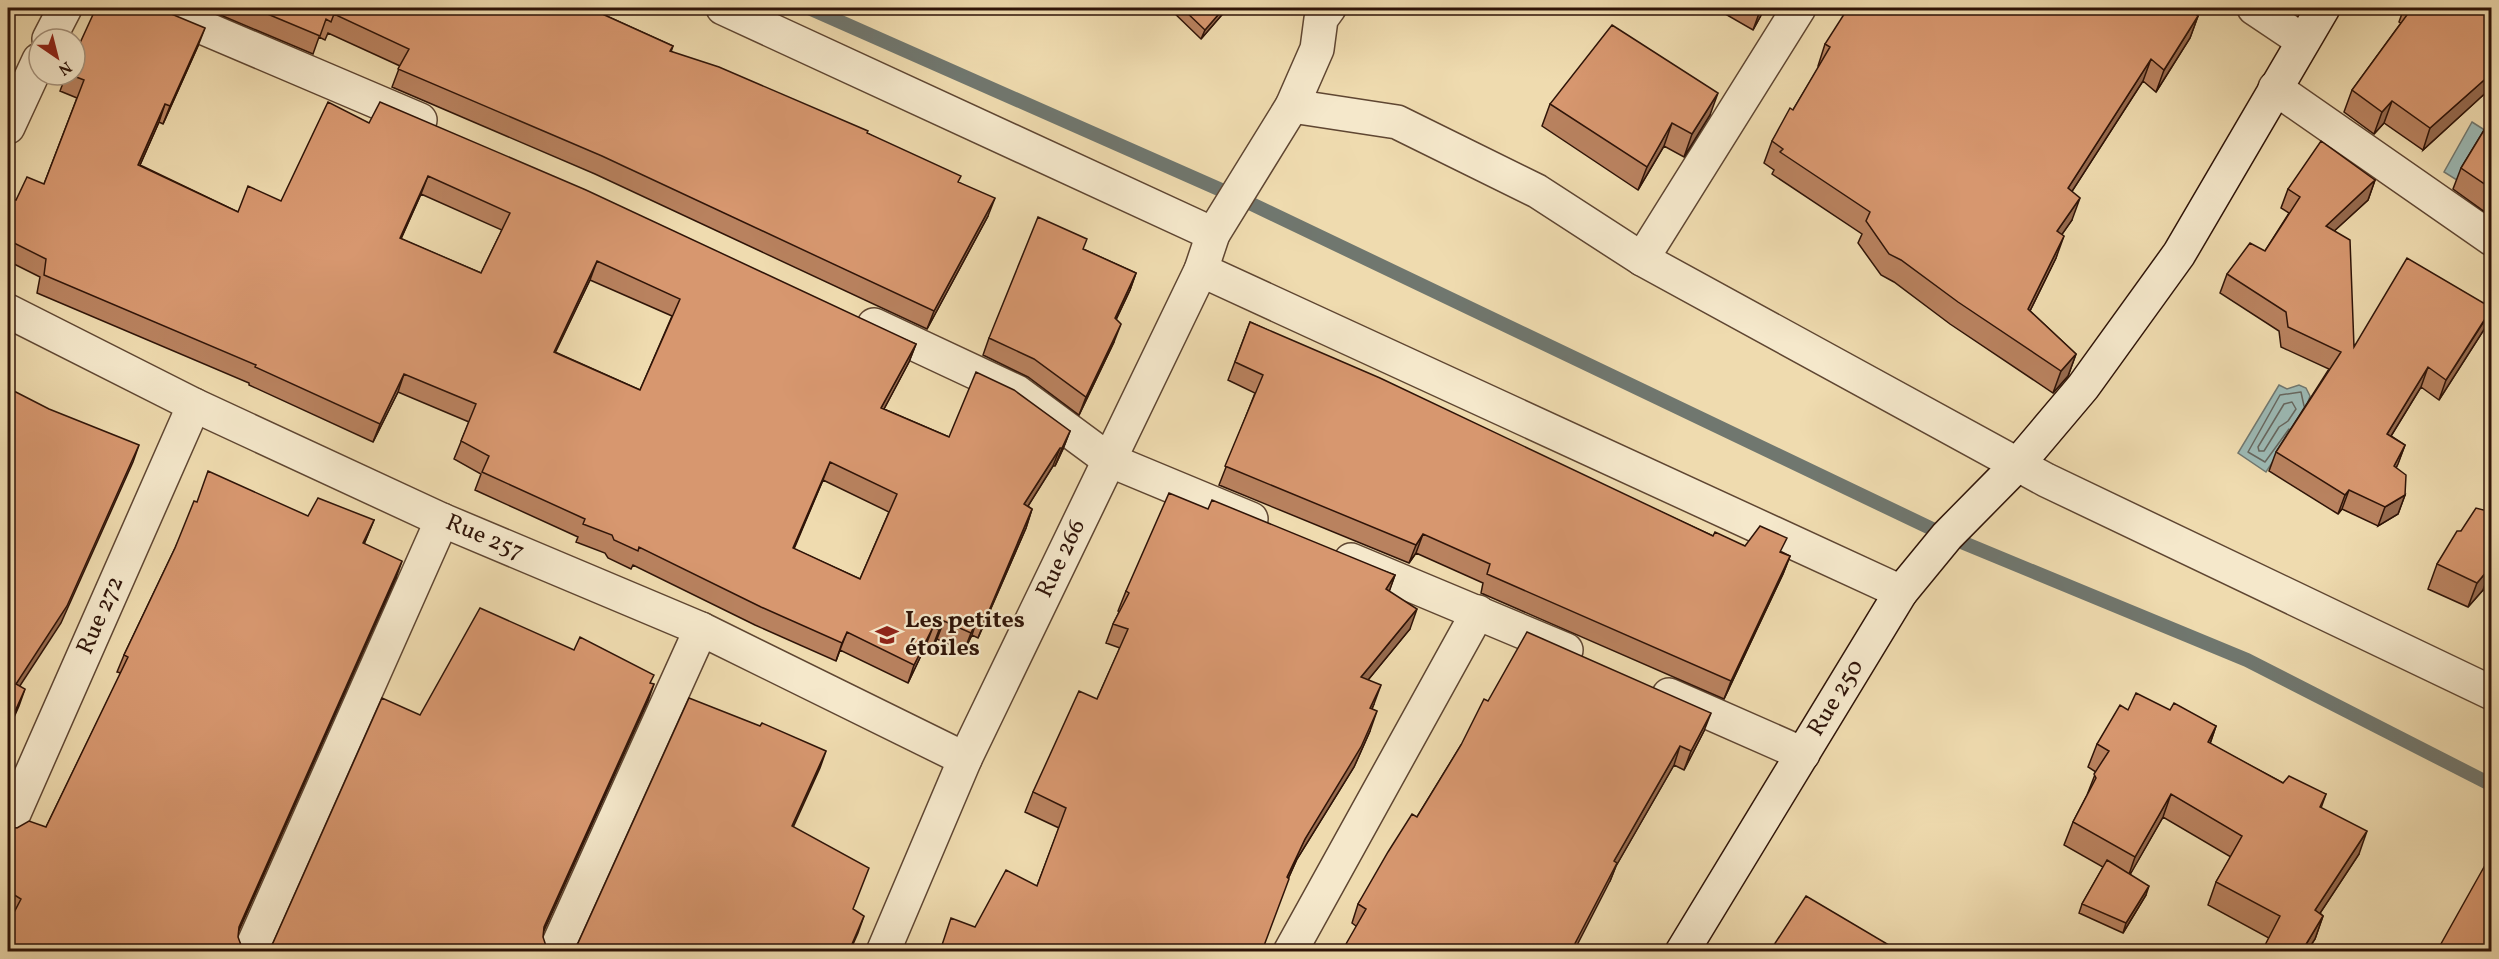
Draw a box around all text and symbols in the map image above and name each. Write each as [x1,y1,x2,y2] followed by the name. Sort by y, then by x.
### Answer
[27,27,87,87] north arrow
[53,55,76,80] text: N
[440,506,529,570] street label: Rue 257
[1028,514,1095,604] street label: Rue 266
[69,571,133,660] street label: Rue 272
[905,604,1025,666] place label: Les petites étoiles
[874,622,900,648] school or university icon: Les petites étoiles
[1800,653,1873,743] street label: Rue 250

